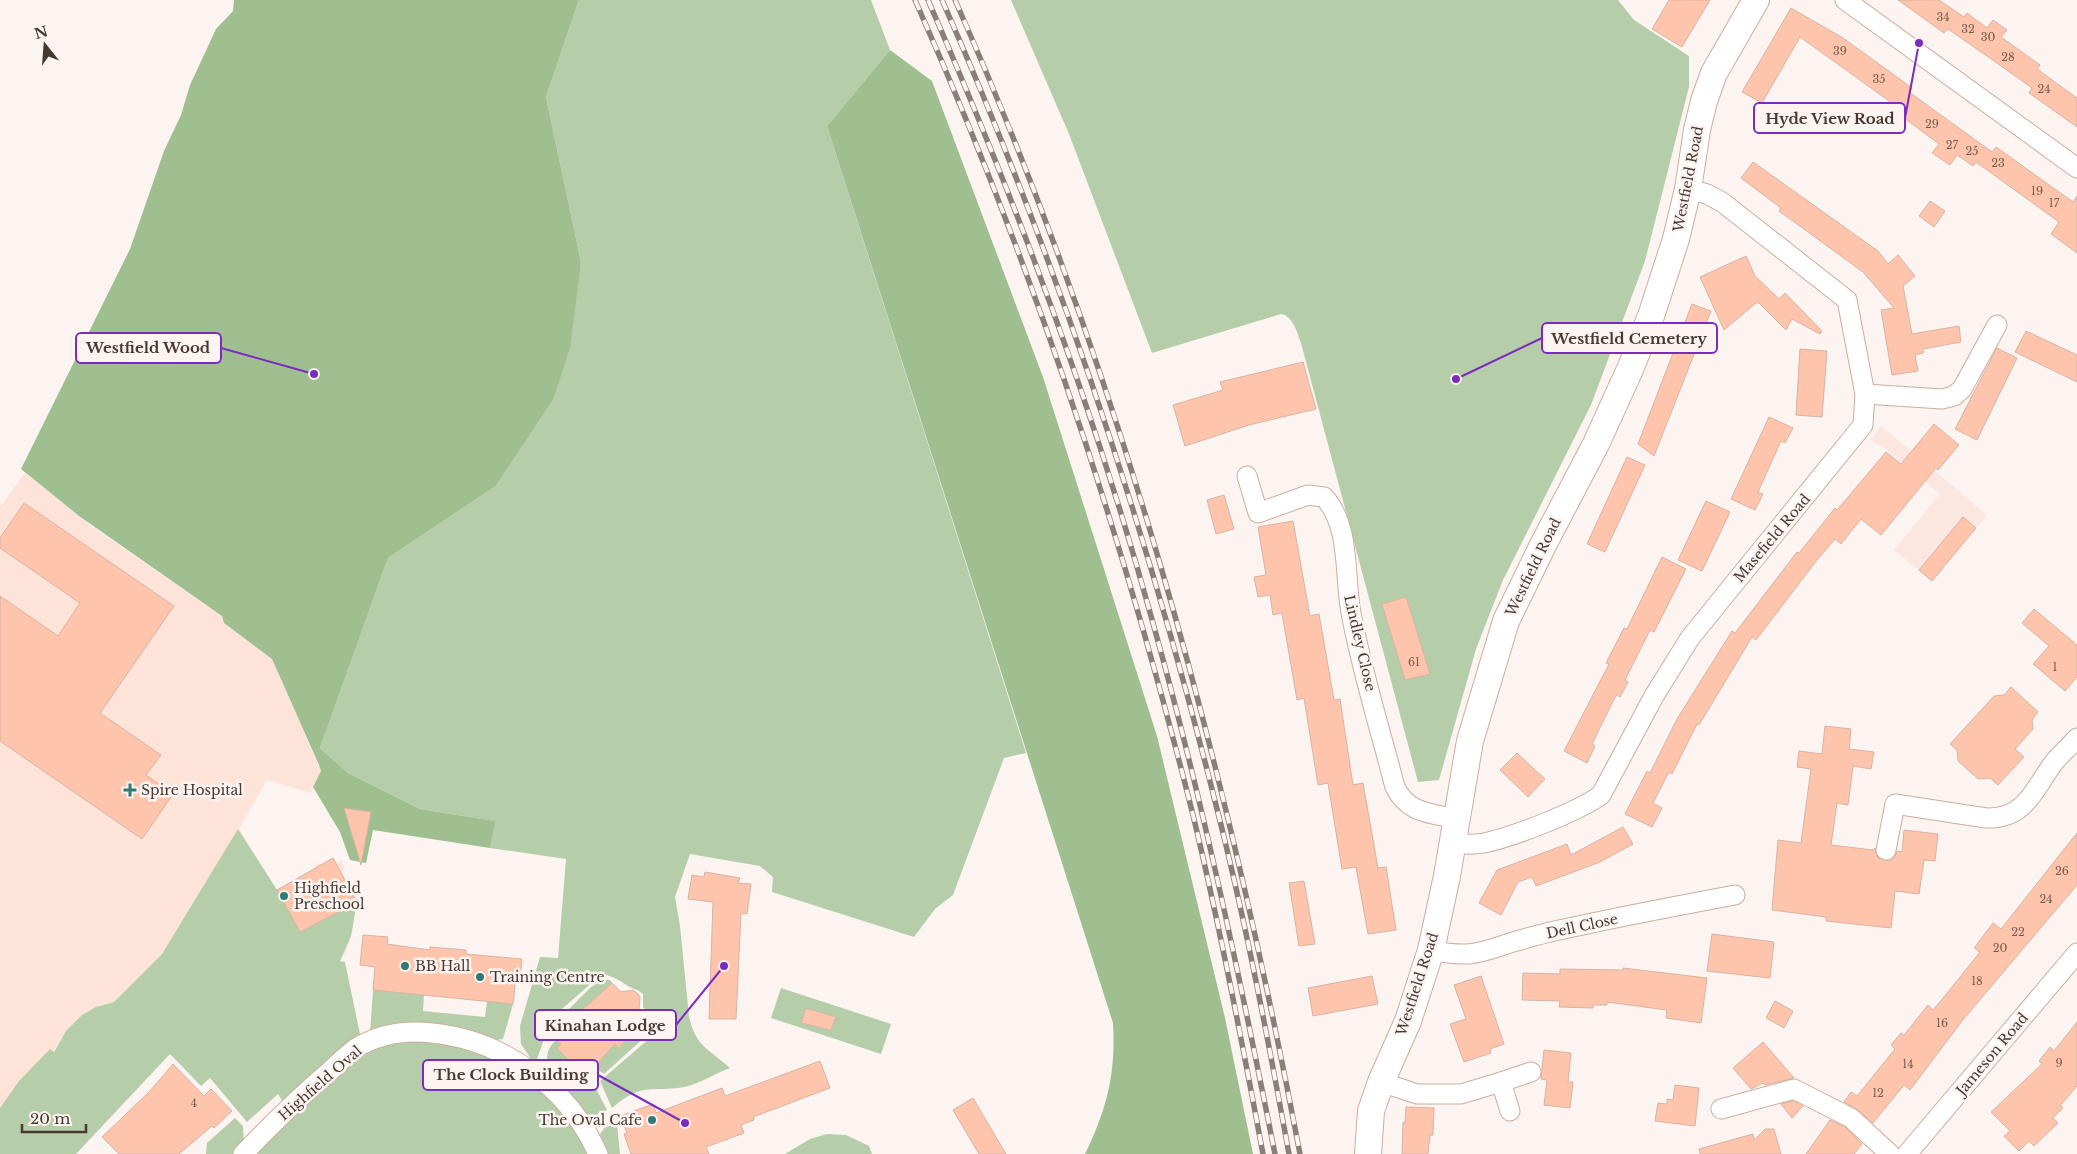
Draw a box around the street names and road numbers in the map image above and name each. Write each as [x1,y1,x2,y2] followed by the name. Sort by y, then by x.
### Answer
[1669,124,1707,234] street label: Westfield Road
[1730,490,1815,586] street label: Masefield Road
[1501,514,1565,620] street label: Westfield Road
[1340,593,1380,693] street label: Lindley Close
[1545,910,1619,942] street label: Dell Close
[1392,930,1442,1039] street label: Westfield Road
[1951,1009,2032,1100] street label: Jameson Road
[275,1042,366,1124] street label: Highfield Oval

